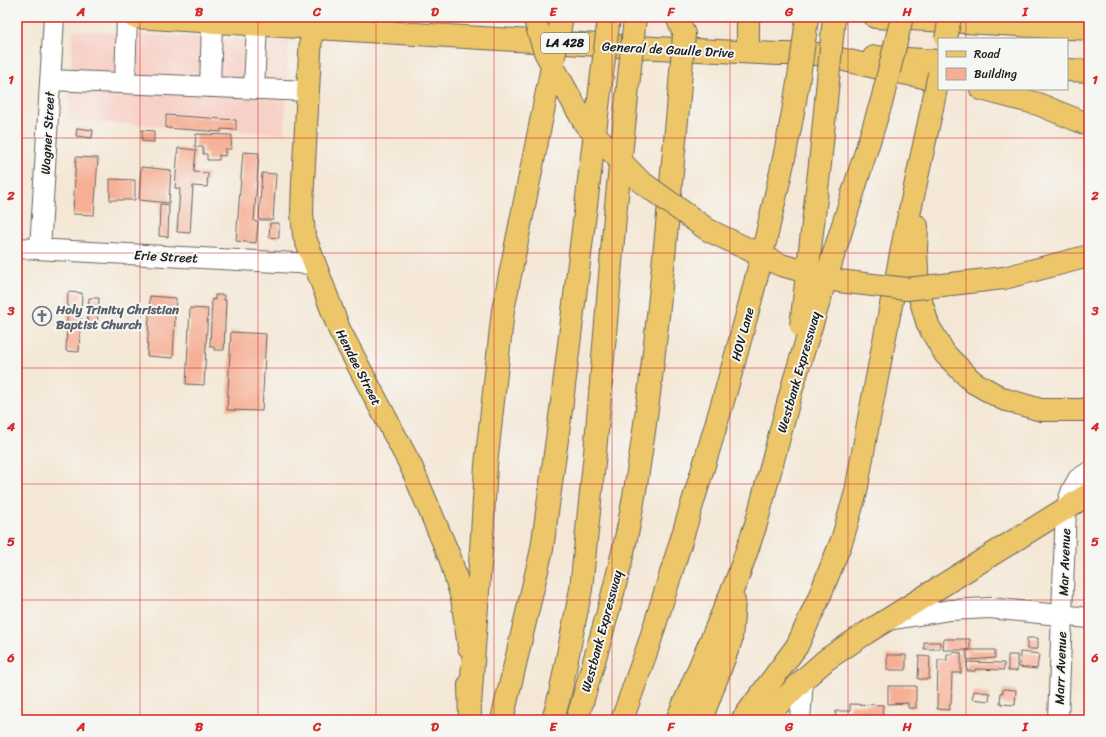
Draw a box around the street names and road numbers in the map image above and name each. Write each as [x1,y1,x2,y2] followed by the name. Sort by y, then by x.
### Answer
[541,33,589,53] road number: LA 428
[601,35,735,64] street label: General de Gaulle Drive
[34,90,61,175] street label: Wagner Street
[133,243,199,270] street label: Erie Street
[724,304,761,364] street label: HOV Lane
[770,308,827,436] street label: Westbank Expressway
[329,325,388,410] street label: Hendee Street
[1052,527,1077,596] street label: Mar Avenue
[574,567,629,695] street label: Westbank Expressway
[1048,631,1073,705] street label: Marr Avenue

